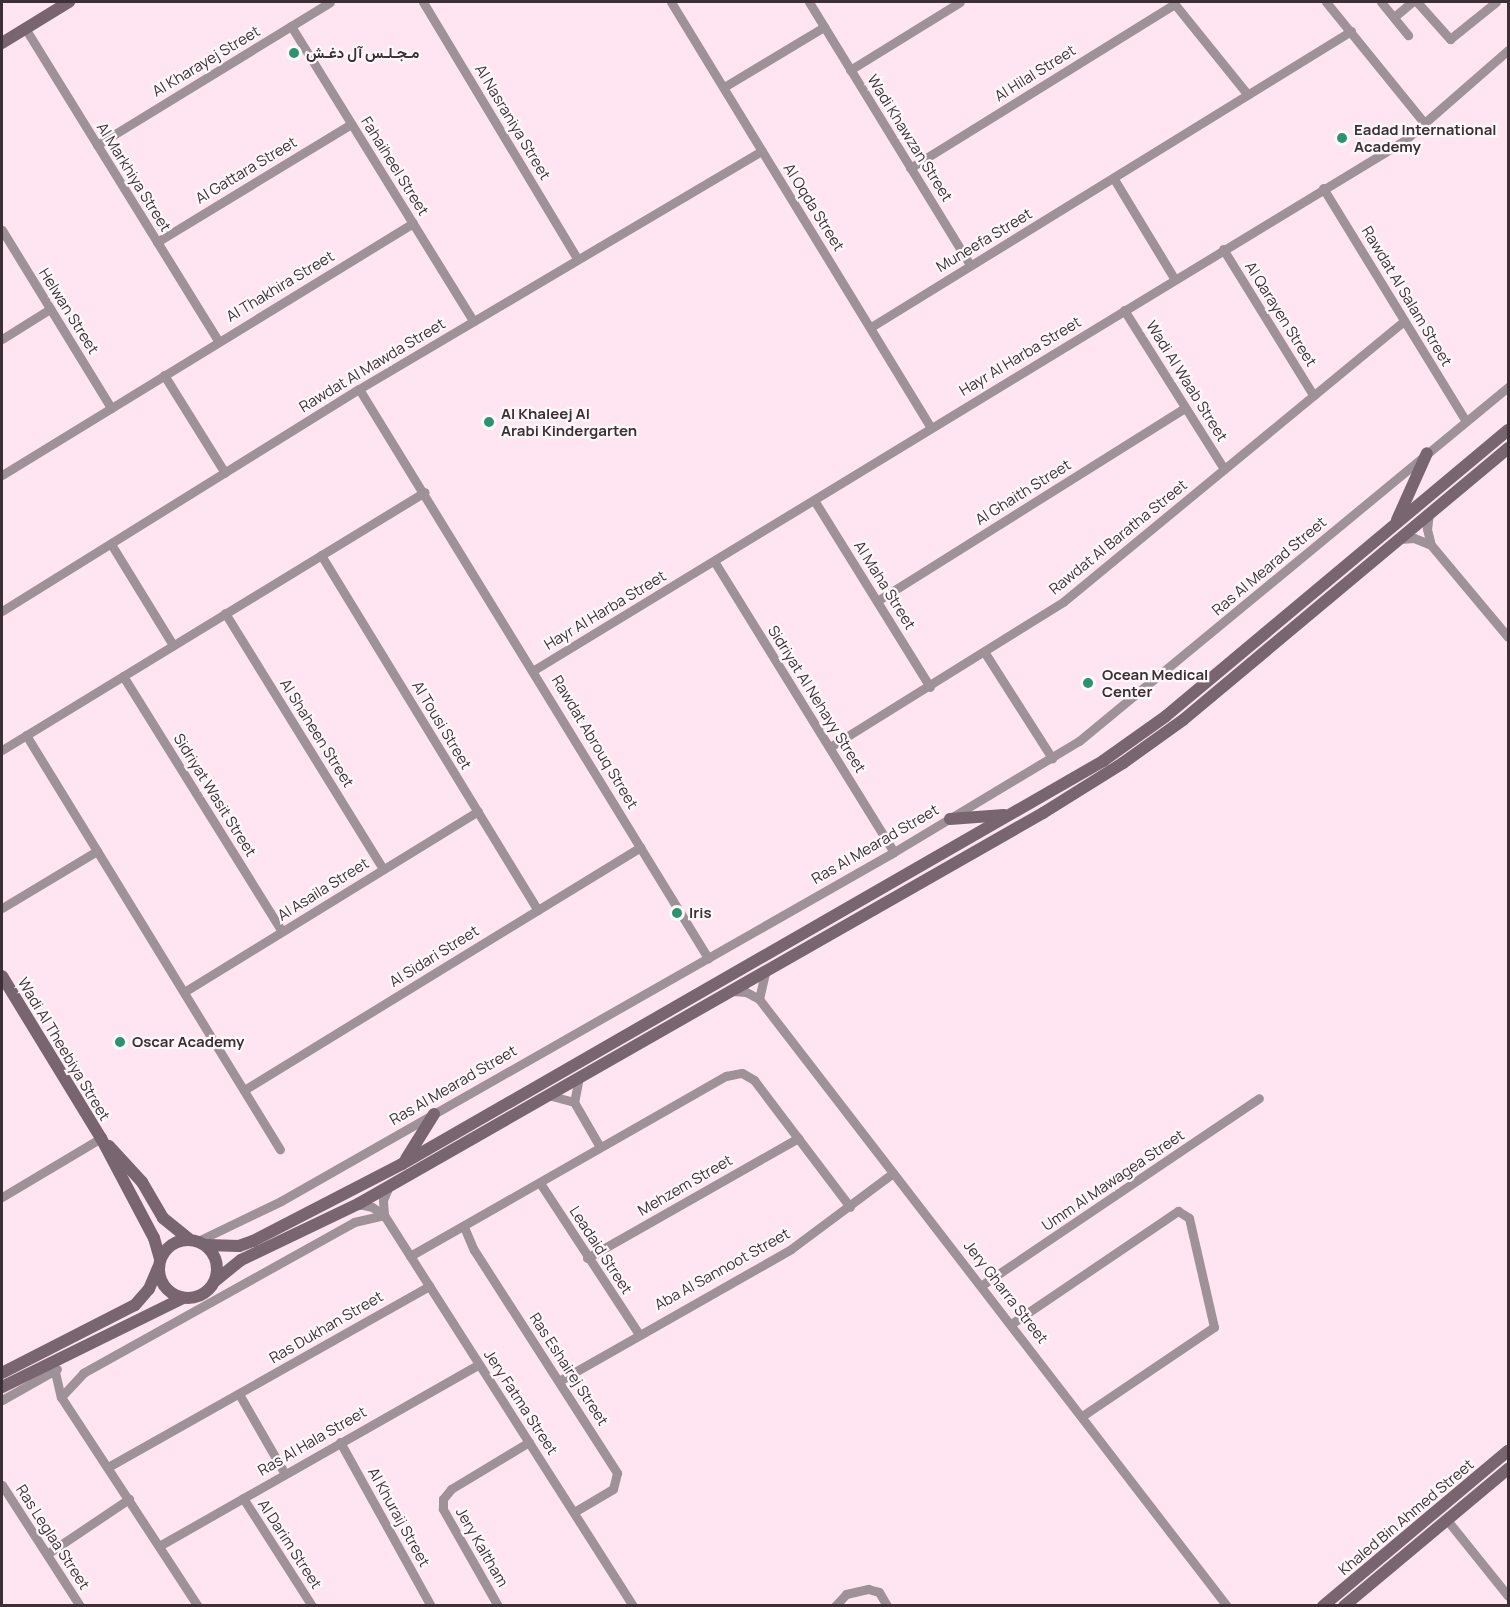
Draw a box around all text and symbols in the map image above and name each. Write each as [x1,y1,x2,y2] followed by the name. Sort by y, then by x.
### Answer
[149,22,263,100] street label: Al Kharayej Street
[991,41,1079,105] street label: Al Hilal Street
[306,44,419,62] place label: مـجـلـس آل دغـش
[287,46,301,60] marker: مـجـلـس آل دغـش
[471,61,555,183] street label: Al Nasraniya Street
[864,71,956,205] street label: Wadi Khawzan Street
[357,113,433,219] street label: Fahaiheel Street
[93,119,175,235] street label: Al Markhiya Street
[1354,120,1496,155] place label: Eadad International Academy
[1335,131,1349,145] marker: Eadad International Academy
[192,133,300,207] street label: Al Gattara Street
[780,160,848,254] street label: Al Oqda Street
[933,204,1035,276] street label: Muneefa Street
[1358,223,1456,369] street label: Rawdat Al Salam Street
[223,247,337,325] street label: Al Thakhira Street
[1241,258,1321,370] street label: Al Qarayen Street
[35,265,103,357] street label: Helwan Street
[956,313,1084,399] street label: Hayr Al Harba Street
[296,314,448,416] street label: Rawdat Al Mawda Street
[1143,317,1231,445] street label: Wadi Al Waab Street
[501,404,637,439] place label: Al Khaleej Al Arabi Kindergarten
[482,415,496,429] marker: Al Khaleej Al Arabi Kindergarten
[972,455,1074,529] street label: Al Ghaith Street
[1045,476,1191,598] street label: Rawdat Al Baratha Street
[1208,513,1330,619] street label: Ras Al Mearad Street
[851,537,919,633] street label: Al Maha Street
[541,567,669,653] street label: Hayr Al Harba Street
[764,622,870,776] street label: Sidriyat Al Nehayy Street
[1102,665,1208,700] place label: Ocean Medical Center
[548,672,642,812] street label: Rawdat Abrouq Street
[1079,674,1097,692] marker: Ocean Medical Center
[276,675,358,791] street label: Al Shaheen Street
[409,678,475,772] street label: Al Tousi Street
[170,730,260,860] street label: Sidriyat Wasit Street
[808,800,942,888] street label: Ras Al Mearad Street
[274,854,372,924] street label: Al Asaila Street
[689,904,712,922] place label: Iris
[670,906,684,920] marker: Iris
[386,921,482,991] street label: Al Sidari Street
[14,974,114,1124] street label: Wadi Al Theebiya Street
[132,1033,244,1051] place label: Oscar Academy
[113,1035,127,1049] marker: Oscar Academy
[386,1041,520,1129] street label: Ras Al Mearad Street
[1038,1126,1188,1234] street label: Umm Al Mawagea Street
[635,1151,735,1219] street label: Mehzem Street
[566,1203,636,1297] street label: Leadaid Street
[651,1224,793,1314] street label: Aba Al Sannoot Street
[960,1237,1052,1347] street label: Jery Gharra Street
[266,1287,386,1367] street label: Ras Dukhan Street
[526,1309,612,1429] street label: Ras Eshairej Street
[480,1346,562,1458] street label: Jery Fatma Street
[255,1403,369,1479] street label: Ras Al Hala Street
[1335,1455,1477,1579] street label: Khaled Bin Ahmed Street
[364,1464,434,1570] street label: Al Khuraij Street
[12,1481,94,1593] street label: Ras Leglaa Street
[254,1496,326,1592] street label: Al Darim Street
[452,1504,512,1590] street label: Jery Kaltham

